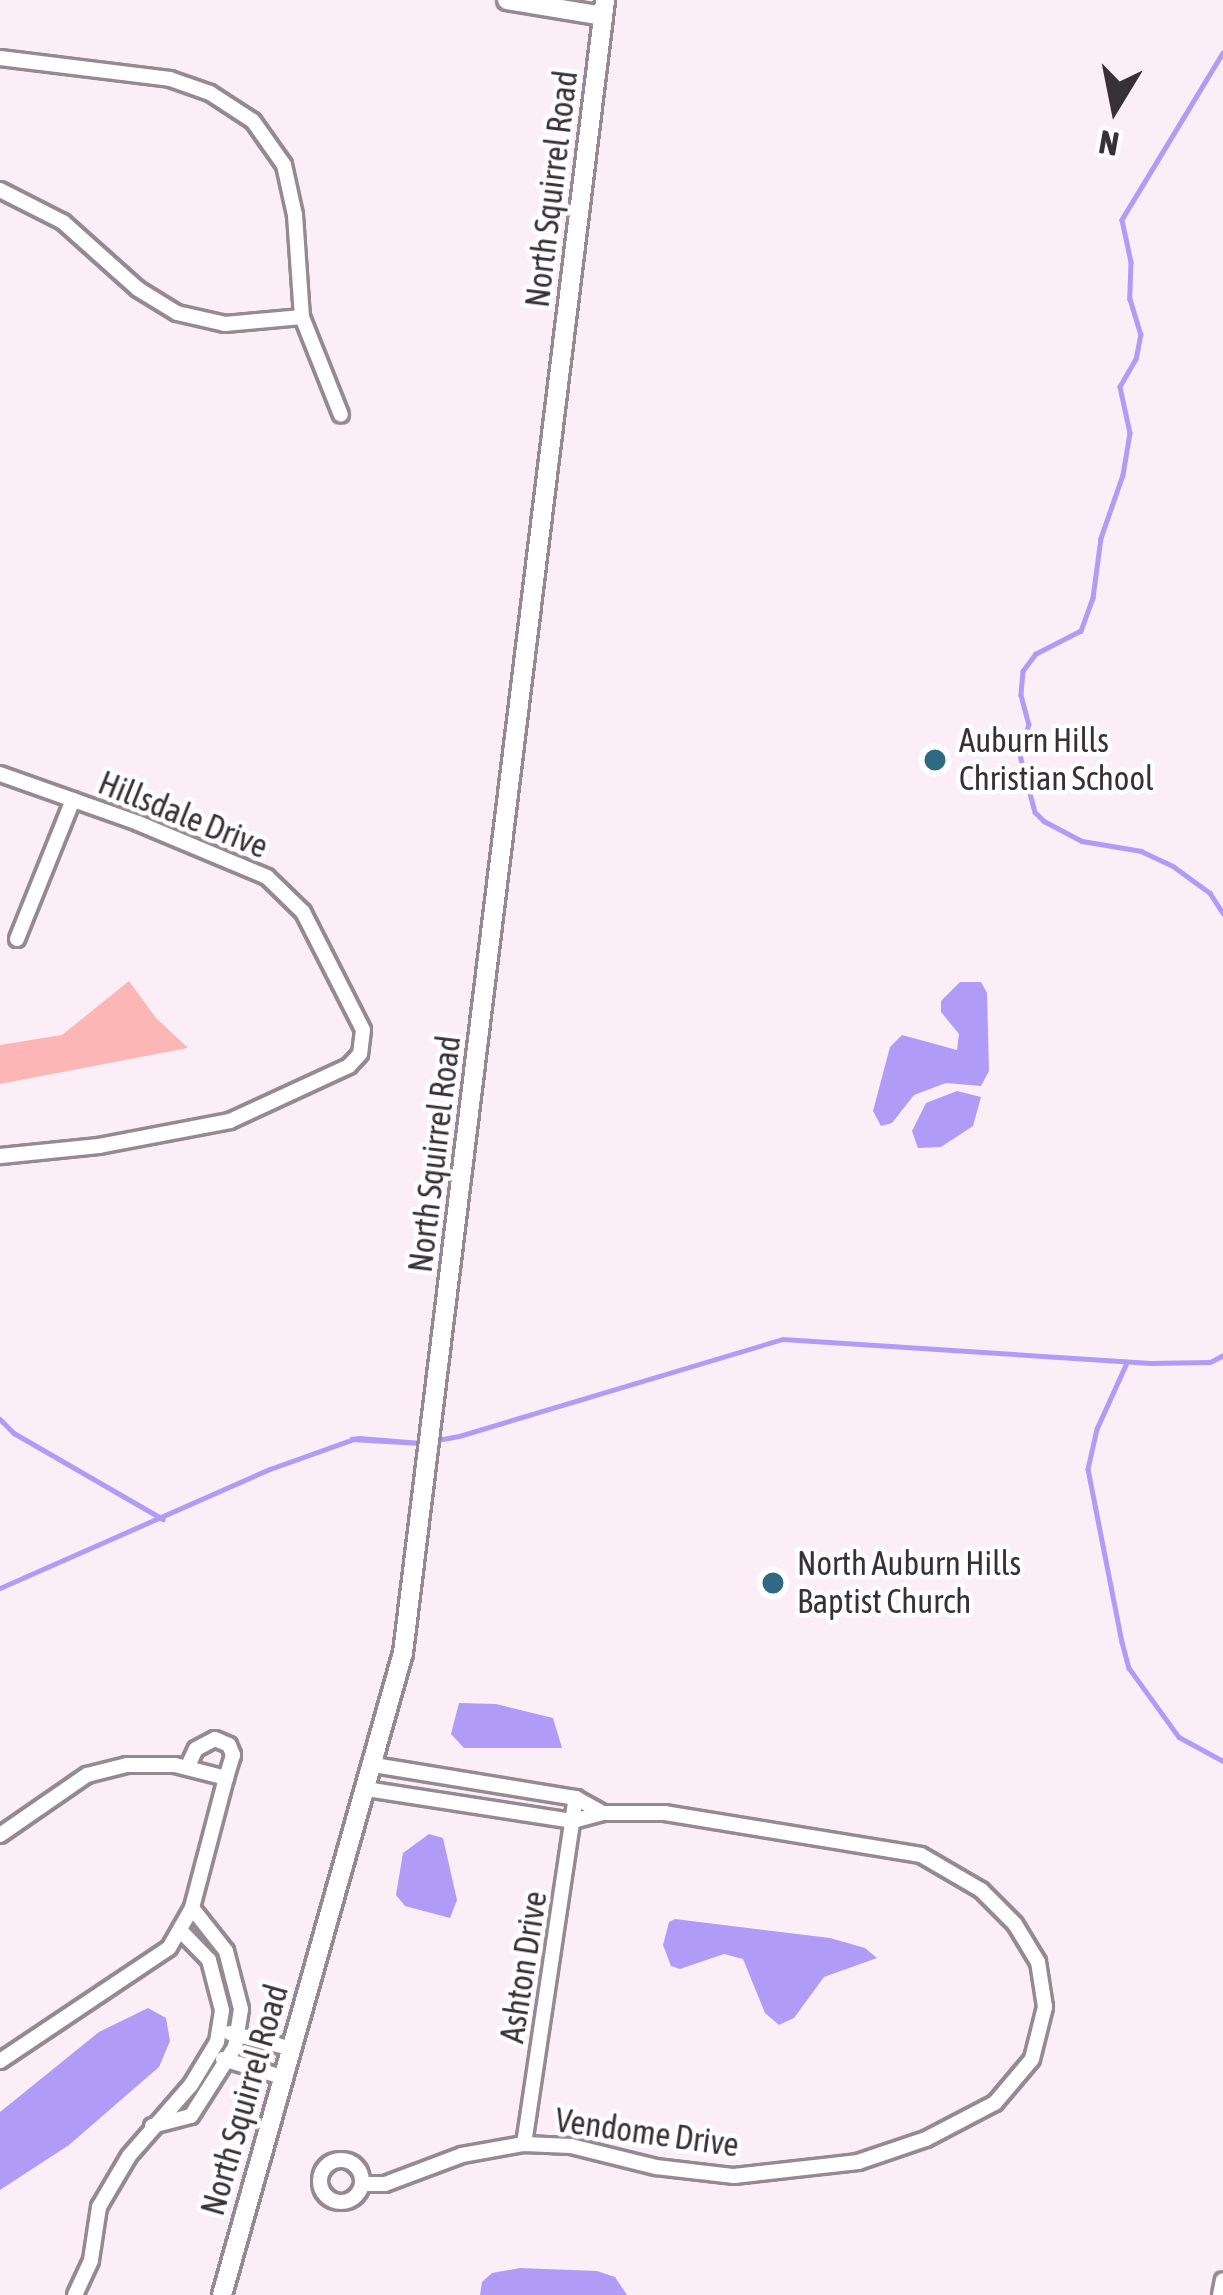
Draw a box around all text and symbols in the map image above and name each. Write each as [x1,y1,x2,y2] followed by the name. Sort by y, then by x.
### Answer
[1055,48,1175,168] north arrow
[518,68,586,310] street label: North Squirrel Road
[1096,123,1122,164] text: N
[959,721,1154,799] place label: Auburn Hills Christian School
[922,747,948,773] marker: Auburn Hills Christian School
[93,763,273,867] street label: Hillsdale Drive
[401,1033,469,1275] street label: North Squirrel Road
[797,1544,1021,1622] place label: North Auburn Hills Baptist Church
[760,1570,786,1596] marker: North Auburn Hills Baptist Church
[492,1888,556,2046] street label: Ashton Drive
[193,1980,297,2220] street label: North Squirrel Road
[553,2101,741,2165] street label: Vendome Drive

